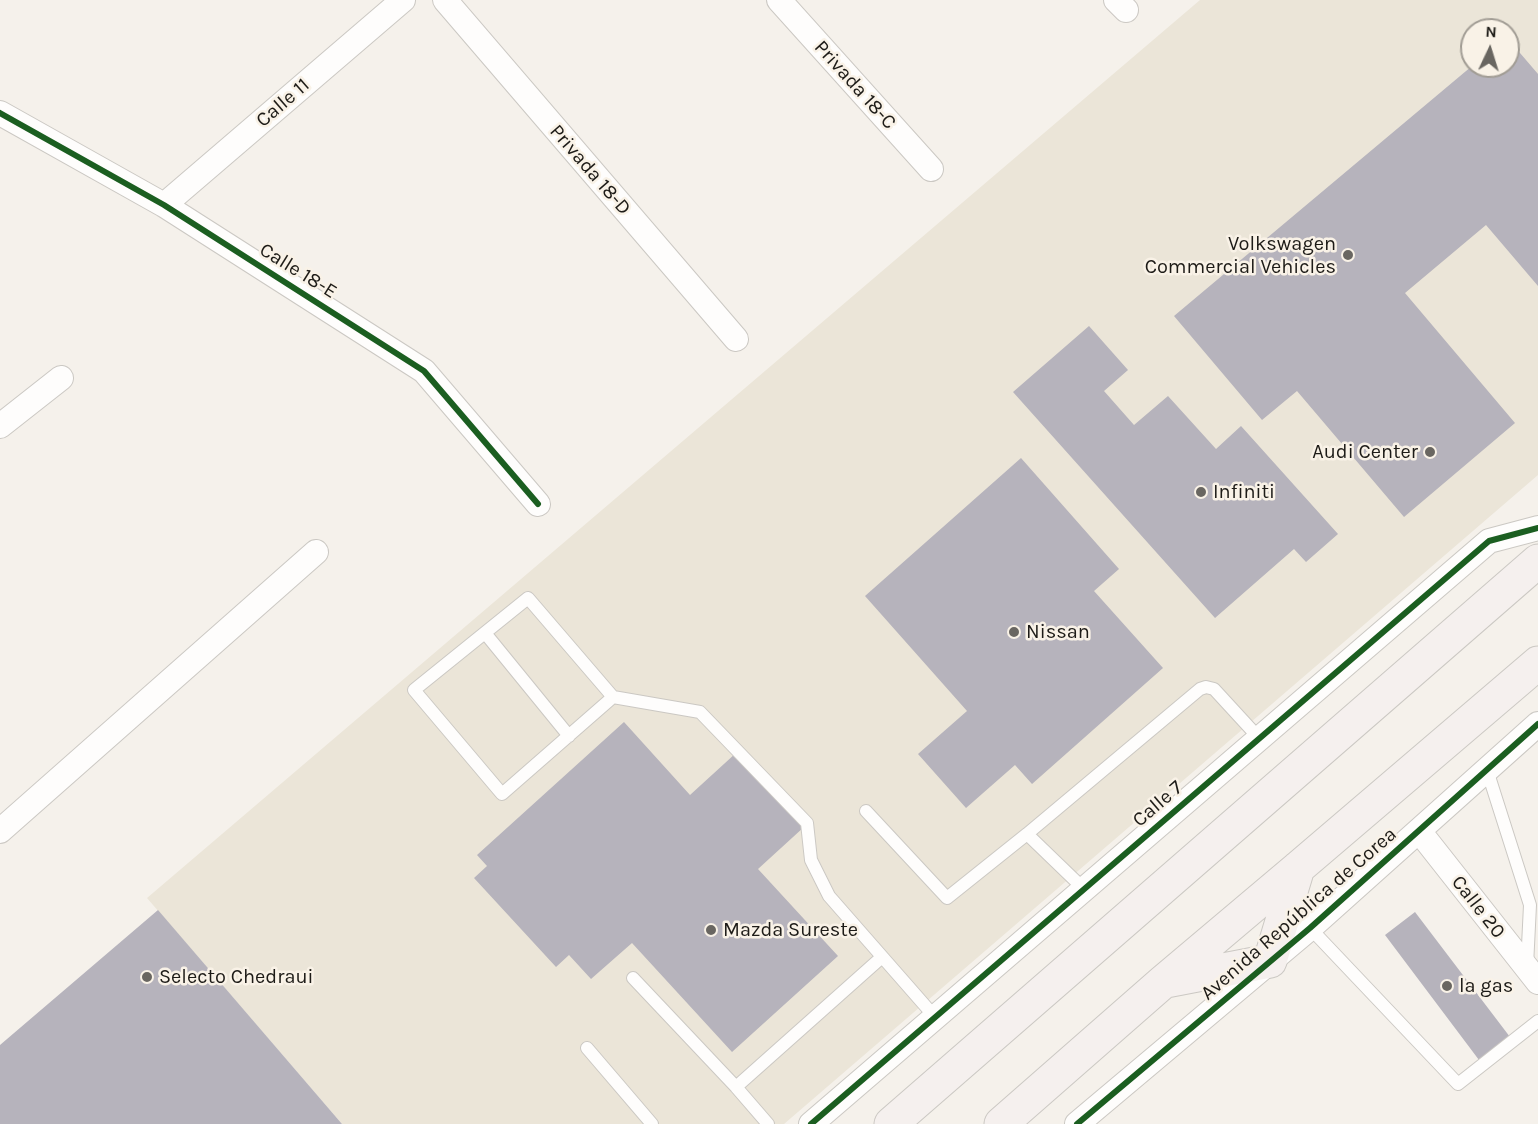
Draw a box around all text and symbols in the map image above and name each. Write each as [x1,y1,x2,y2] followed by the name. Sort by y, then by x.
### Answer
[1460,18,1520,78] north arrow
[1485,22,1498,41] text: N
[809,36,901,134] street label: Privada 18-C
[251,73,315,133] street label: Calle 11
[544,120,636,220] street label: Privada 18-D
[1145,232,1336,279] place label: Volkswagen Commercial Vehicles
[255,238,341,304] street label: Calle 18-E
[1341,248,1355,262] marker: Volkswagen Commercial Vehicles
[1312,440,1418,464] place label: Audi Center
[1423,445,1437,459] marker: Audi Center
[1213,480,1275,504] place label: Infiniti
[1194,485,1208,499] marker: Infiniti
[1026,620,1090,644] place label: Nissan
[1007,625,1021,639] marker: Nissan
[1128,776,1188,832] street label: Calle 7
[1196,822,1402,1006] street label: Avenida República de Corea
[1446,871,1510,943] street label: Calle 20
[723,918,858,942] place label: Mazda Sureste
[704,923,718,937] marker: Mazda Sureste
[159,965,314,989] place label: Selecto Chedraui
[140,970,154,984] marker: Selecto Chedraui
[1459,974,1513,998] place label: la gas
[1440,979,1454,993] marker: la gas

